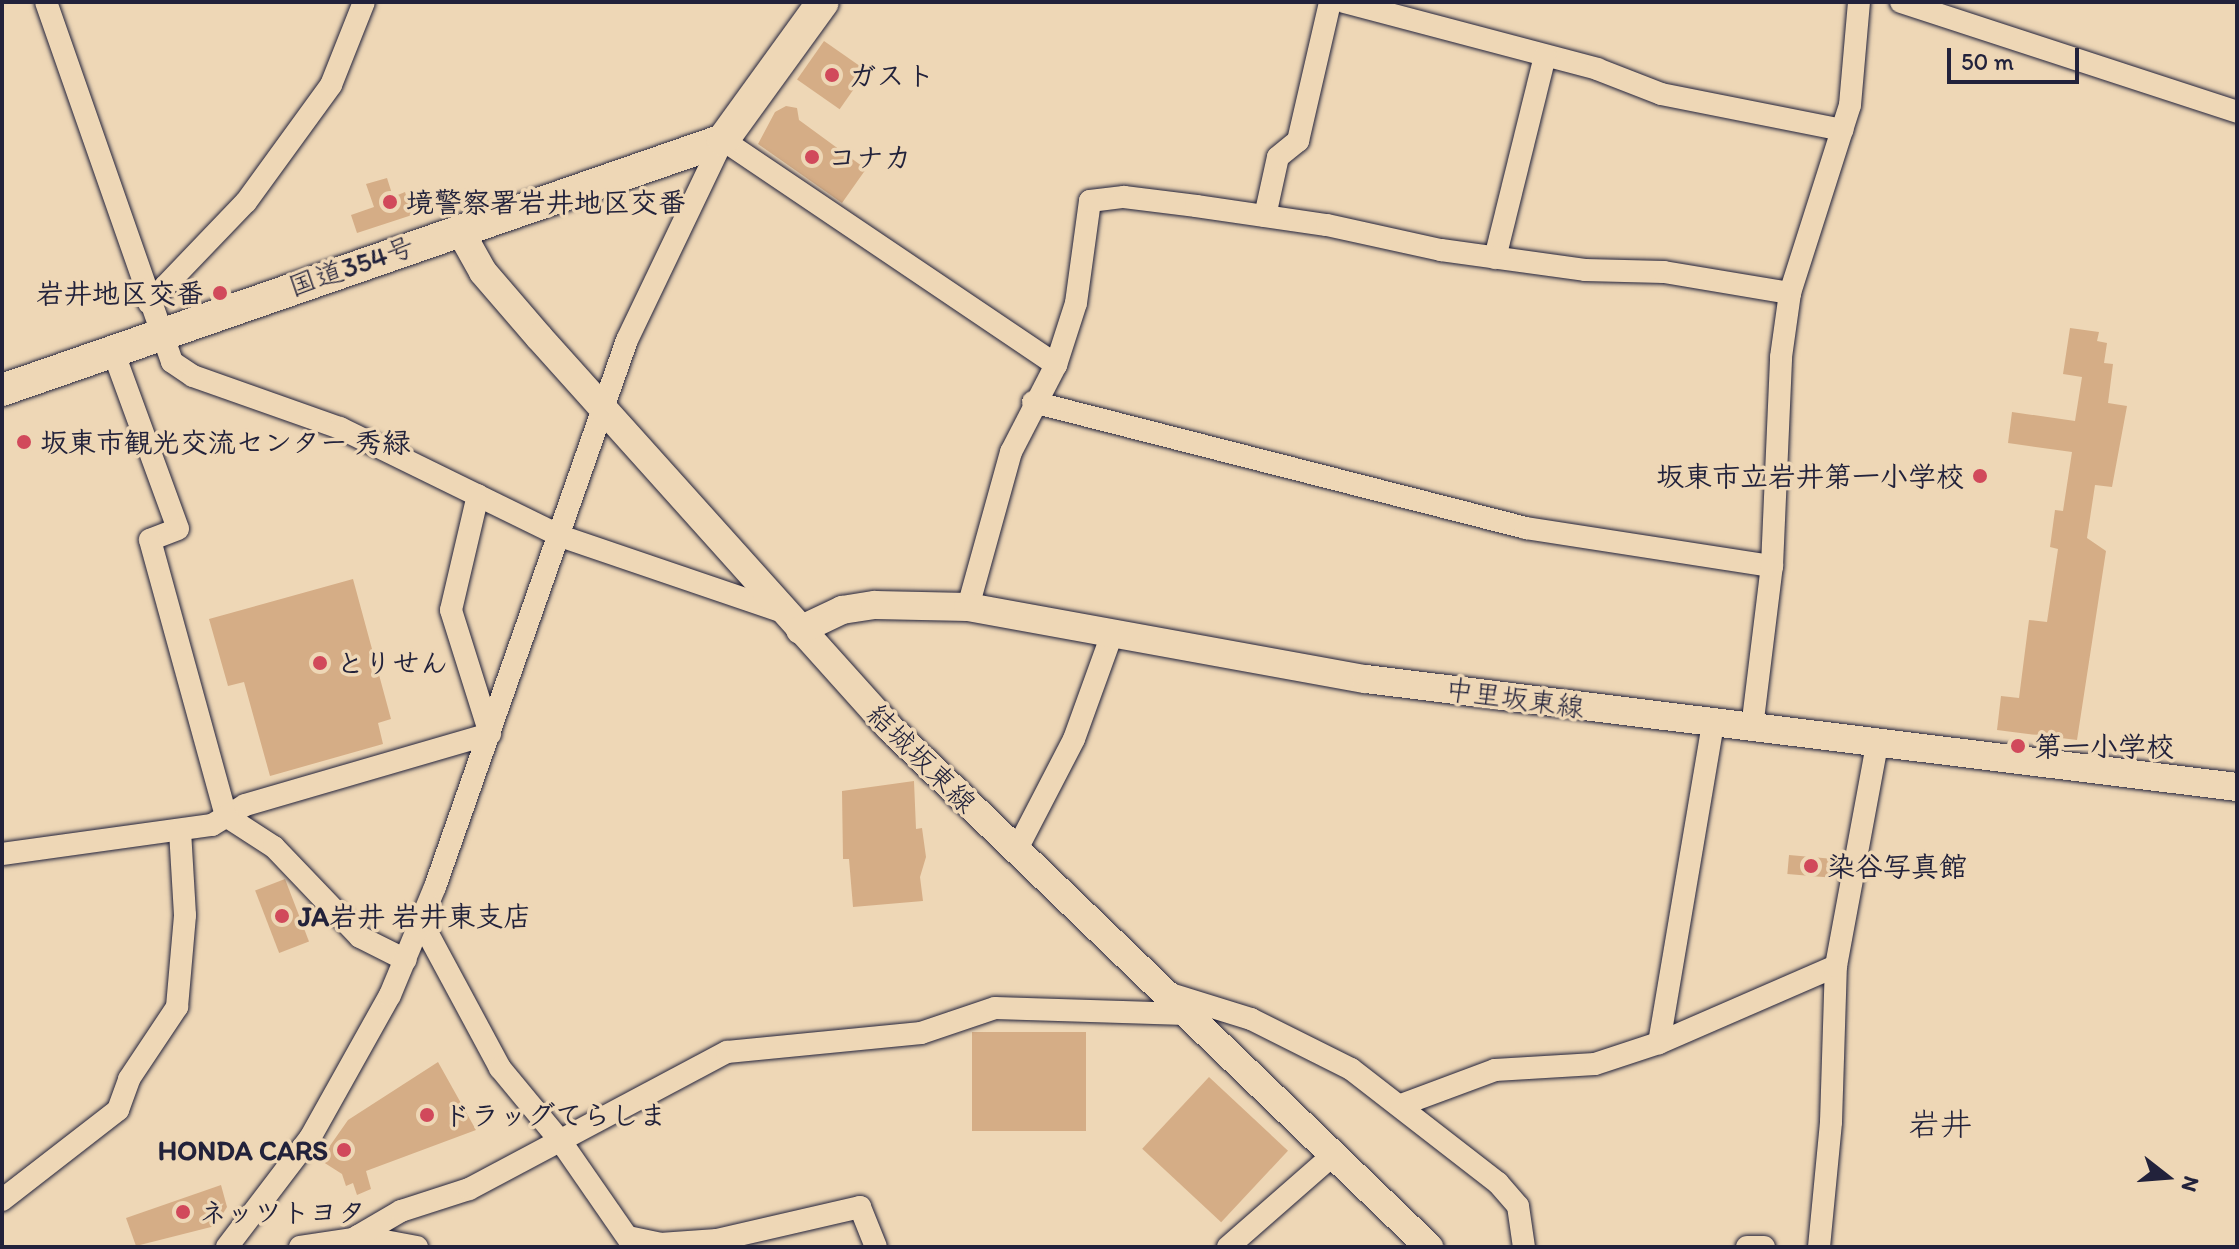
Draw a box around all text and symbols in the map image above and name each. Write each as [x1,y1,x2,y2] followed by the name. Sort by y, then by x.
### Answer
[1951,32,2083,82] scale bar
[1961,47,2014,76] text: 50 m
[848,58,932,92] place label: ガスト
[823,66,841,84] marker: ガスト
[828,140,912,174] place label: コナカ
[803,148,821,166] marker: コナカ
[406,185,686,219] place label: 境警察署岩井地区交番
[381,193,399,211] marker: 境警察署岩井地区交番
[284,229,418,303] street label: 国道354号
[36,276,204,310] place label: 岩井地区交番
[211,284,229,302] marker: 岩井地区交番
[40,425,410,459] place label: 坂東市観光交流センター 秀緑
[15,433,33,451] marker: 坂東市観光交流センター 秀緑
[1656,459,1964,493] place label: 坂東市立岩井第一小学校
[1971,467,1989,485] marker: 坂東市立岩井第一小学校
[336,646,448,680] place label: とりせん
[311,654,329,672] marker: とりせん
[1443,672,1587,724] street label: 中里坂東線
[861,697,983,819] street label: 結城坂東線
[2034,729,2174,763] place label: 第一小学校
[2009,737,2027,755] marker: 第一小学校
[1827,849,1967,883] place label: 染谷写真館
[1802,857,1820,875] marker: 染谷写真館
[298,899,531,933] place label: JA岩井 岩井東支店
[273,907,291,925] marker: JA岩井 岩井東支店
[443,1098,667,1132] place label: ドラッグてらしま
[1908,1105,1972,1143] district label: 岩井
[418,1106,436,1124] marker: ドラッグてらしま
[158,1133,328,1167] place label: HONDA CARS
[2127,1137,2207,1217] north arrow
[335,1141,353,1159] marker: HONDA CARS
[2175,1173,2206,1195] text: N
[199,1195,367,1229] place label: ネッツトヨタ
[174,1203,192,1221] marker: ネッツトヨタ

